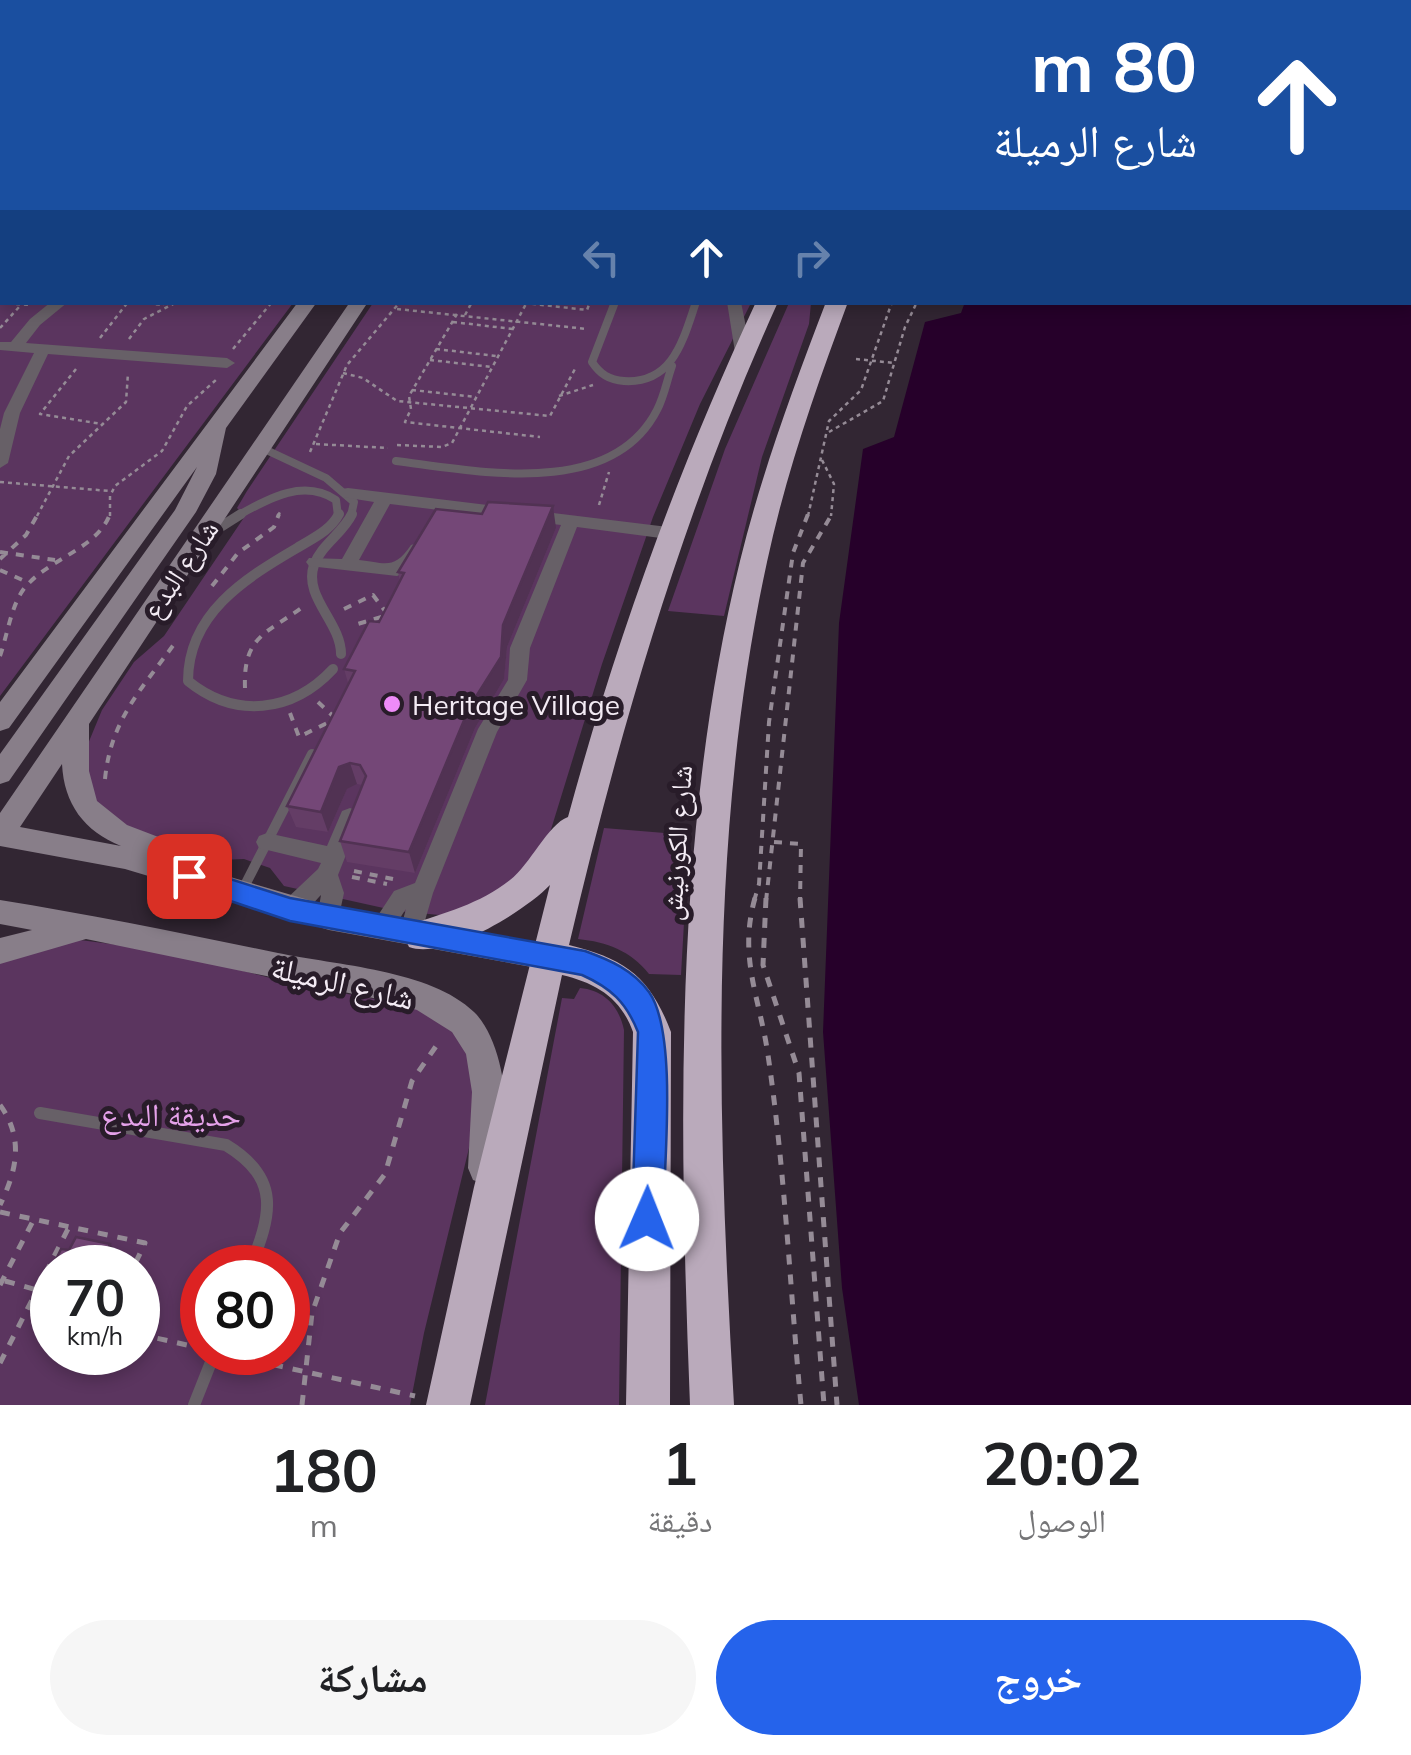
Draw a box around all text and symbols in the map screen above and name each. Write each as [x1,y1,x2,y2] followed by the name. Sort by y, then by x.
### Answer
[1031,22,1197,110] text: 80 m
[1232,40,1362,170] icon: ahead
[993,112,1197,168] text: شارع الرميلة
[574,230,629,285] icon: left
[679,230,734,285] icon: ahead
[784,230,839,285] icon: right
[134,513,227,626] street label: شارع البدع
[412,687,620,722] place label: Heritage Village
[381,693,403,715] marker: Heritage Village
[653,764,700,922] street label: شارع الكورنيش
[147,834,232,919] pin
[162,849,217,904] icon: arrive
[268,946,418,1019] street label: شارع الرميلة
[101,1094,241,1135] park label: حديقة البدع
[595,1167,699,1271] position arrow
[180,1245,310,1375] speed limit sign: 80
[65,1266,125,1329] text: 70
[67,1320,123,1351] text: km/h
[662,1425,698,1500] text: 1
[982,1425,1141,1500] text: 20:02
[270,1432,378,1507] text: 180
[648,1500,713,1540] text: دقيقة
[1018,1500,1106,1540] text: الوصول
[310,1505,338,1545] text: m
[50,1620,696,1735] button: مشاركة
[716,1620,1361,1735] button: خروج

